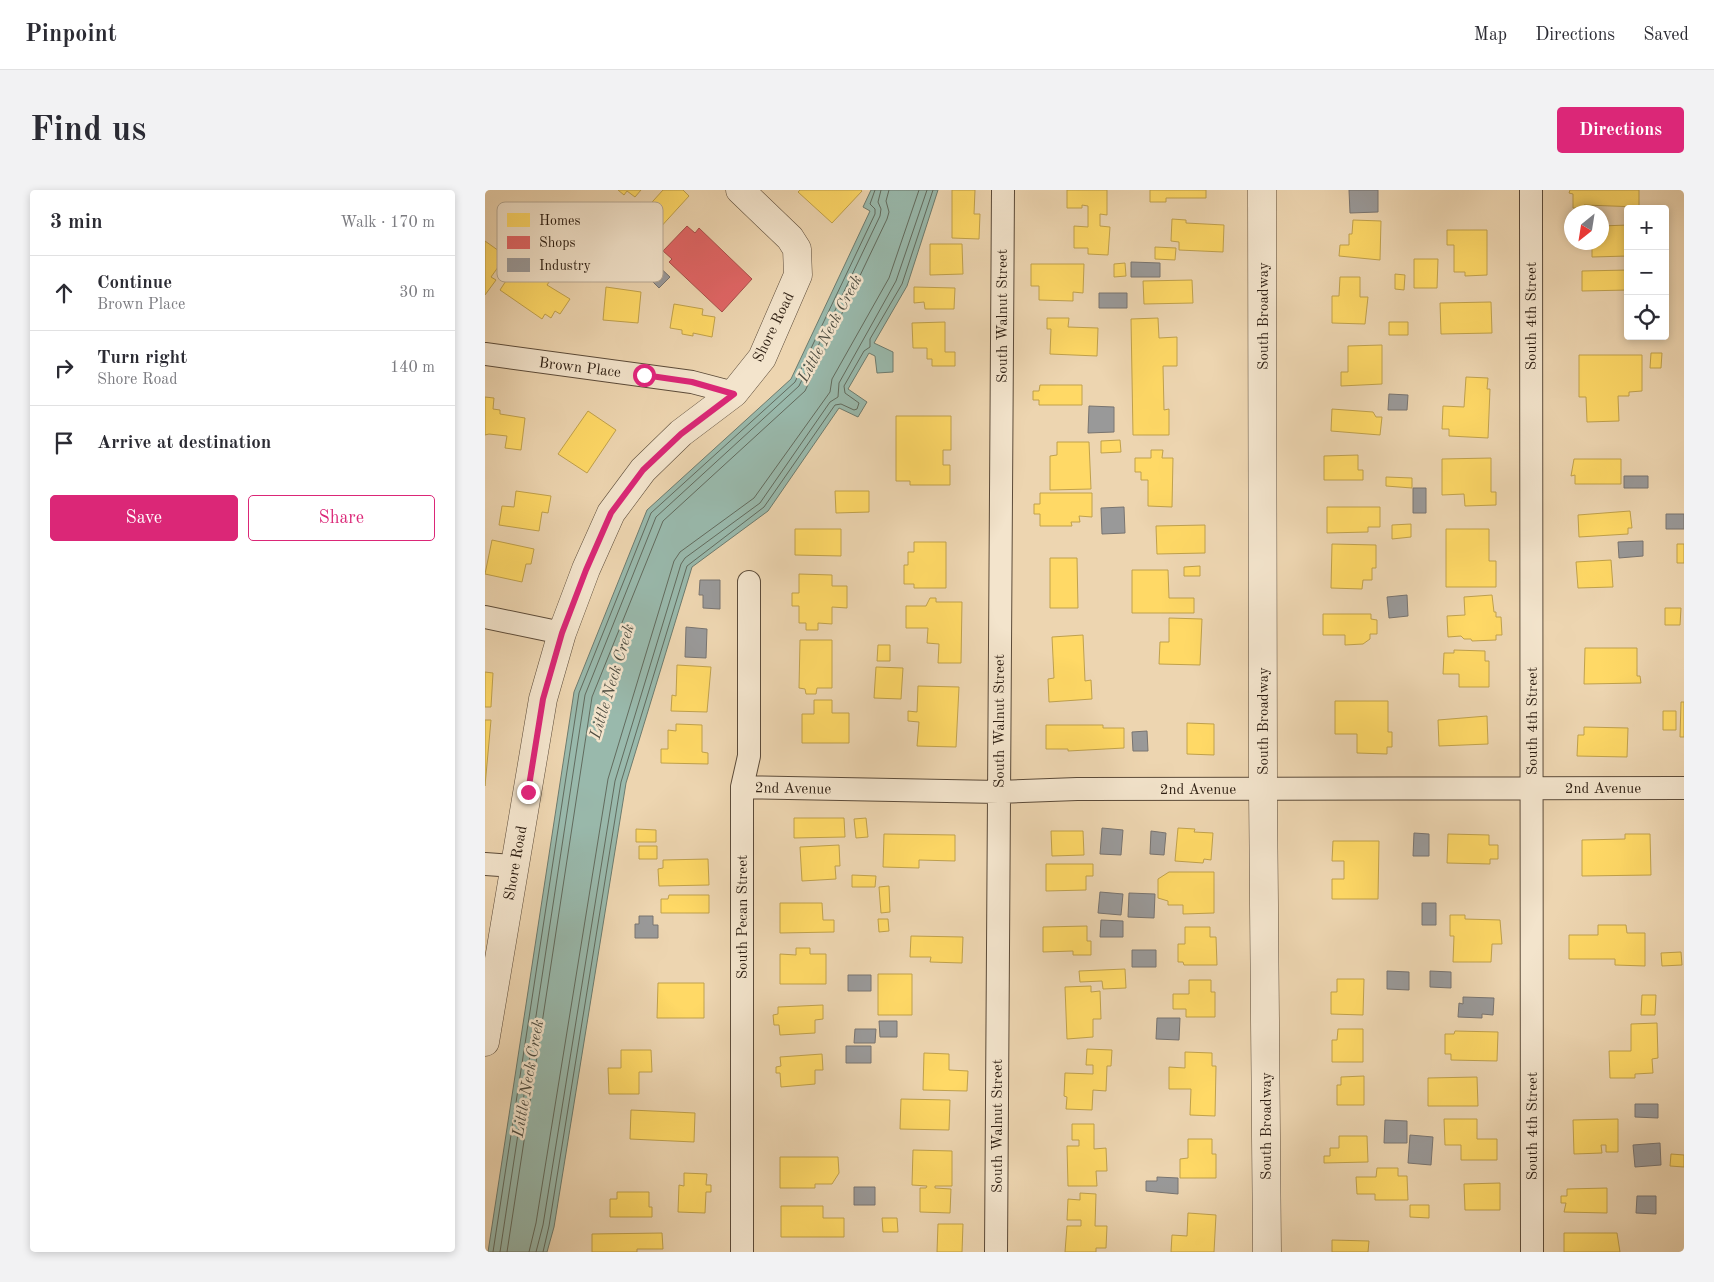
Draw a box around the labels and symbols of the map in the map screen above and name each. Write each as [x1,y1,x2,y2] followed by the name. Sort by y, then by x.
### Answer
[497,202,663,282] legend
[1564,205,1609,250] north arrow
[539,214,581,228] text: Homes
[539,236,576,250] text: Shops
[996,249,1011,383] street label: South Walnut Street
[539,259,592,273] text: Industry
[1257,262,1272,370] street label: South Broadway
[1525,262,1540,370] street label: South 4th Street
[795,273,866,386] water label: Little Neck Creek
[751,290,798,365] street label: Shore Road
[538,356,622,381] street label: Brown Place
[633,364,656,387] route start
[588,622,638,742] water label: Little Neck Creek
[993,654,1008,788] street label: South Walnut Street
[1257,667,1272,775] street label: South Broadway
[1526,667,1541,775] street label: South 4th Street
[517,781,540,804] route end
[755,781,831,798] street label: 2nd Avenue
[1565,782,1641,797] street label: 2nd Avenue
[1160,783,1236,798] street label: 2nd Avenue
[503,825,530,902] street label: Shore Road
[736,855,751,979] street label: South Pecan Street
[511,1018,547,1139] water label: Little Neck Creek
[991,1059,1006,1193] street label: South Walnut Street
[1260,1072,1275,1180] street label: South Broadway
[1526,1072,1541,1180] street label: South 4th Street

